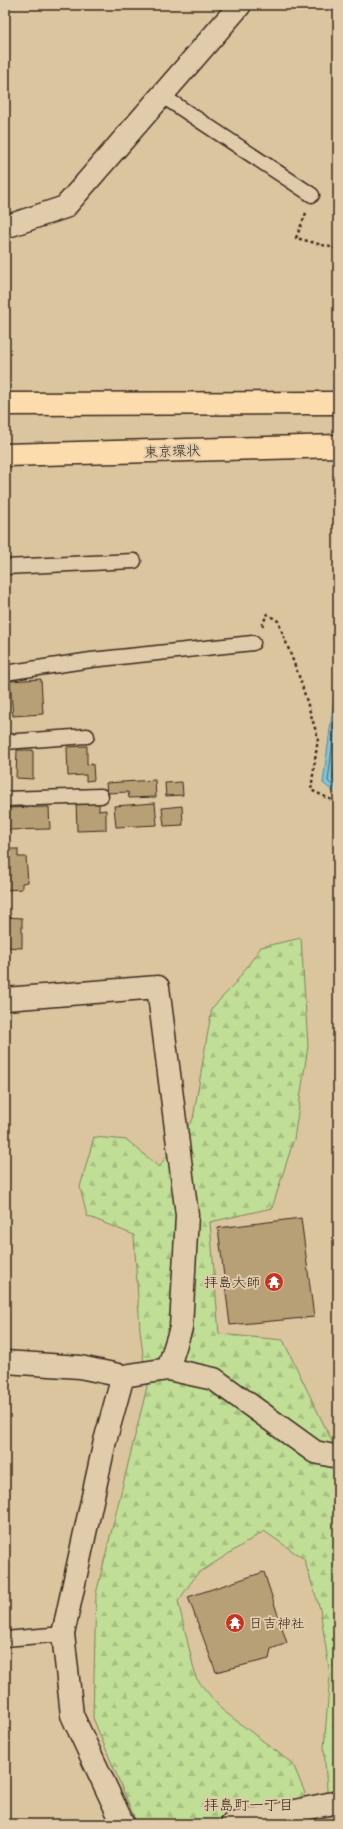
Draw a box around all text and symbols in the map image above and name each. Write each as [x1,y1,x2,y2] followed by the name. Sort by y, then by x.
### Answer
[144,441,200,463] street label: 東京環状
[263,1271,285,1293] temple icon: 拝島大師
[204,1273,260,1293] place label: 拝島大師
[224,1612,246,1634] temple icon: 日吉神社
[249,1614,305,1634] place label: 日吉神社
[204,1795,294,1816] district label: 拝島町一丁目

